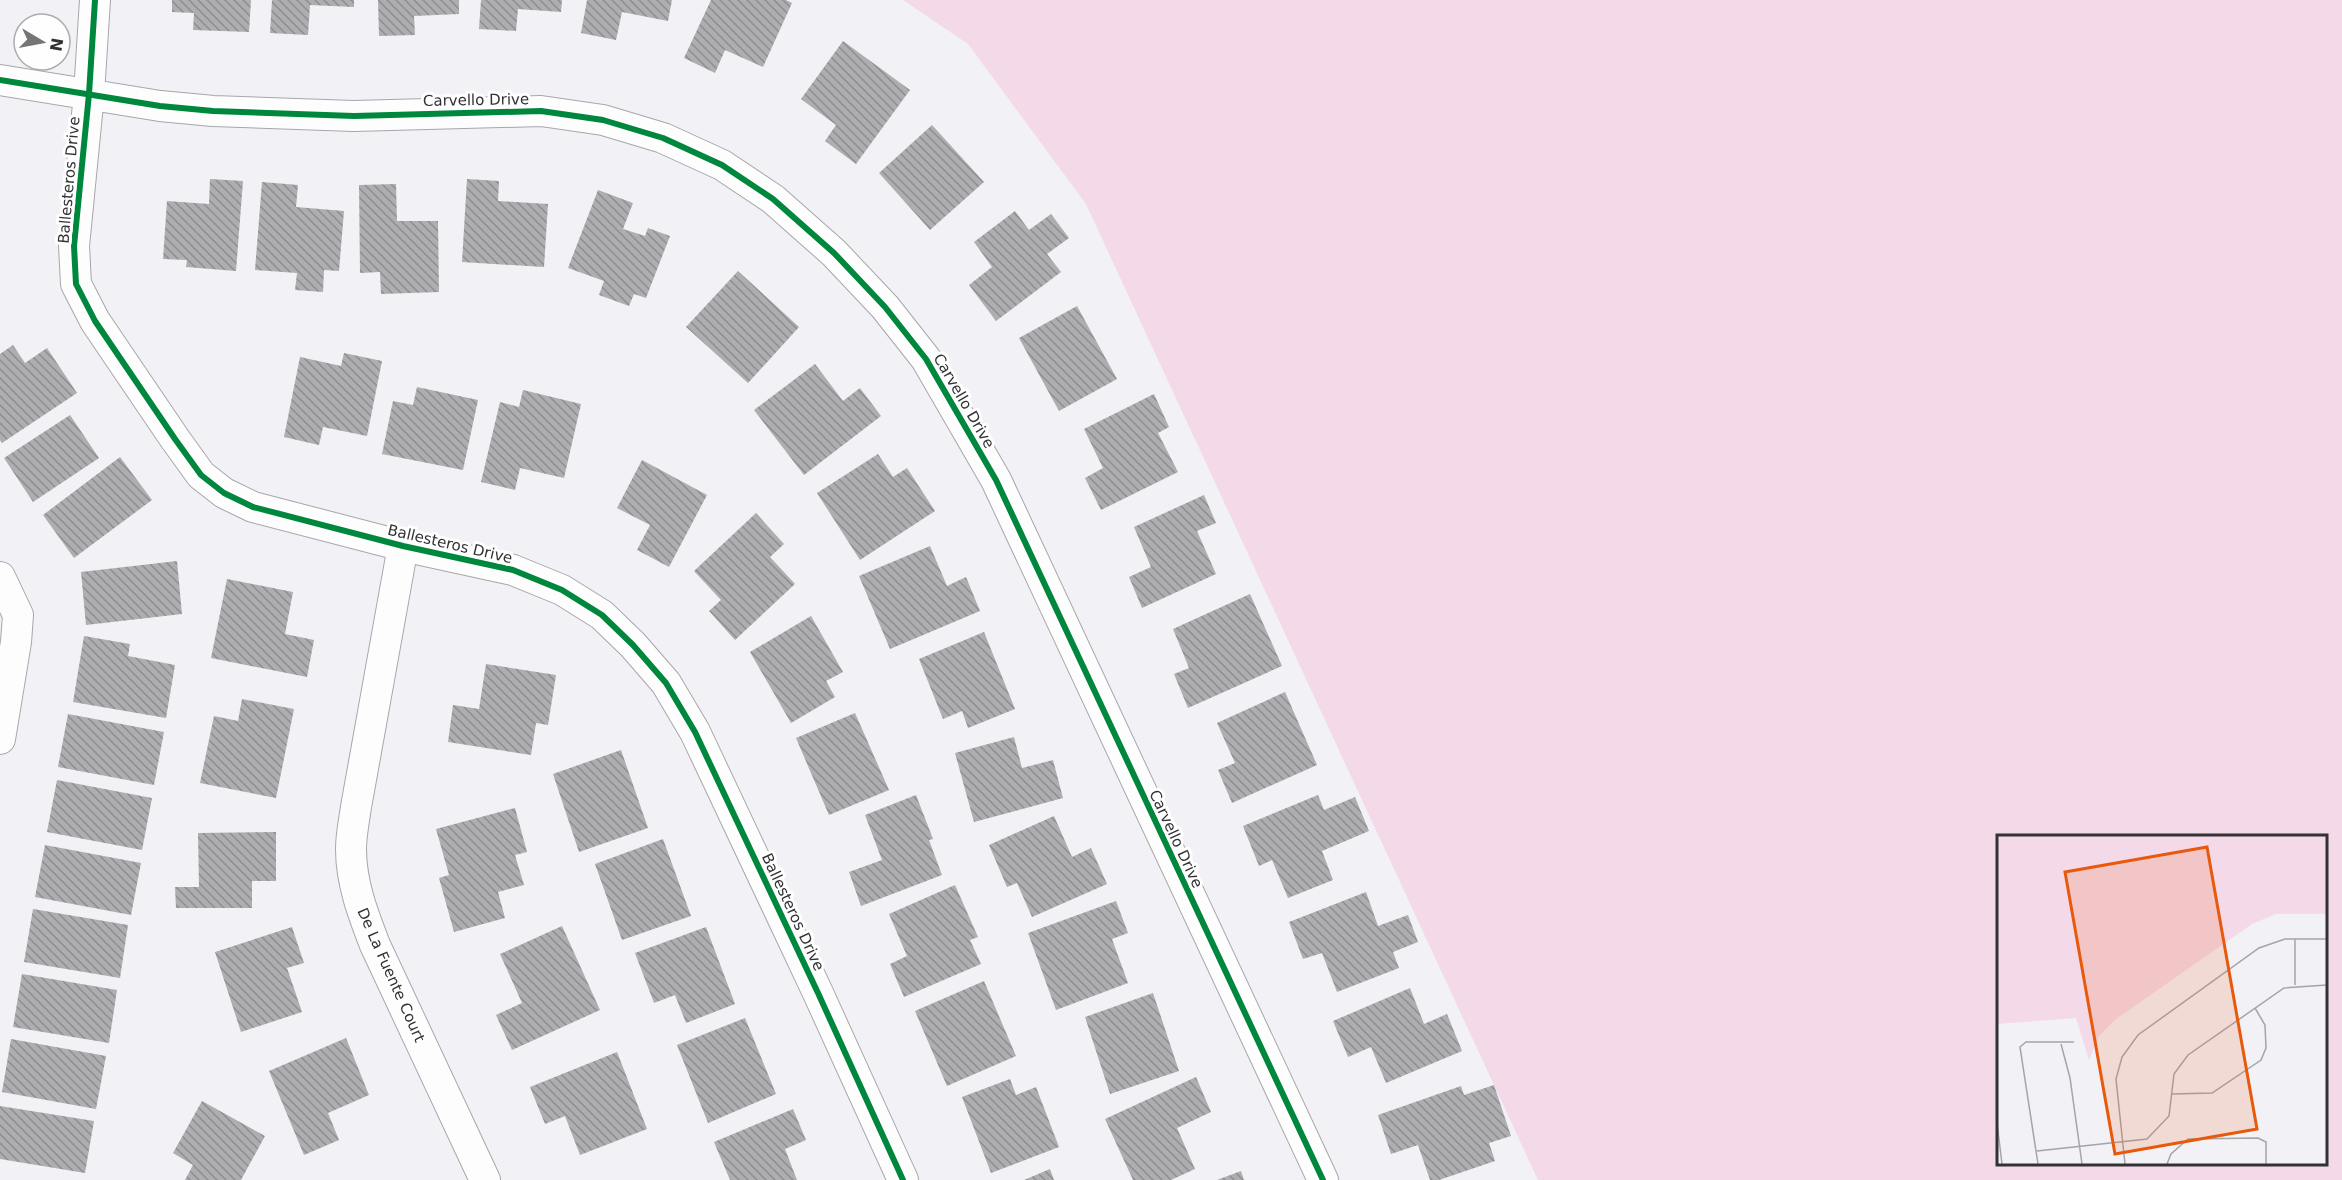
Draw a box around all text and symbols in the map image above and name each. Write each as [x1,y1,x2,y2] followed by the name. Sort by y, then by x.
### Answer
[12,12,72,72] north arrow
[46,36,67,53] text: N
[423,90,529,110] street label: Carvello Drive
[54,116,84,244] street label: Ballesteros Drive
[930,351,998,451] street label: Carvello Drive
[386,521,514,567] street label: Ballesteros Drive
[1145,787,1207,891] street label: Carvello Drive
[1997,835,2327,1165] inset map
[758,850,828,974] street label: Ballesteros Drive
[353,905,429,1045] street label: De La Fuente Court

